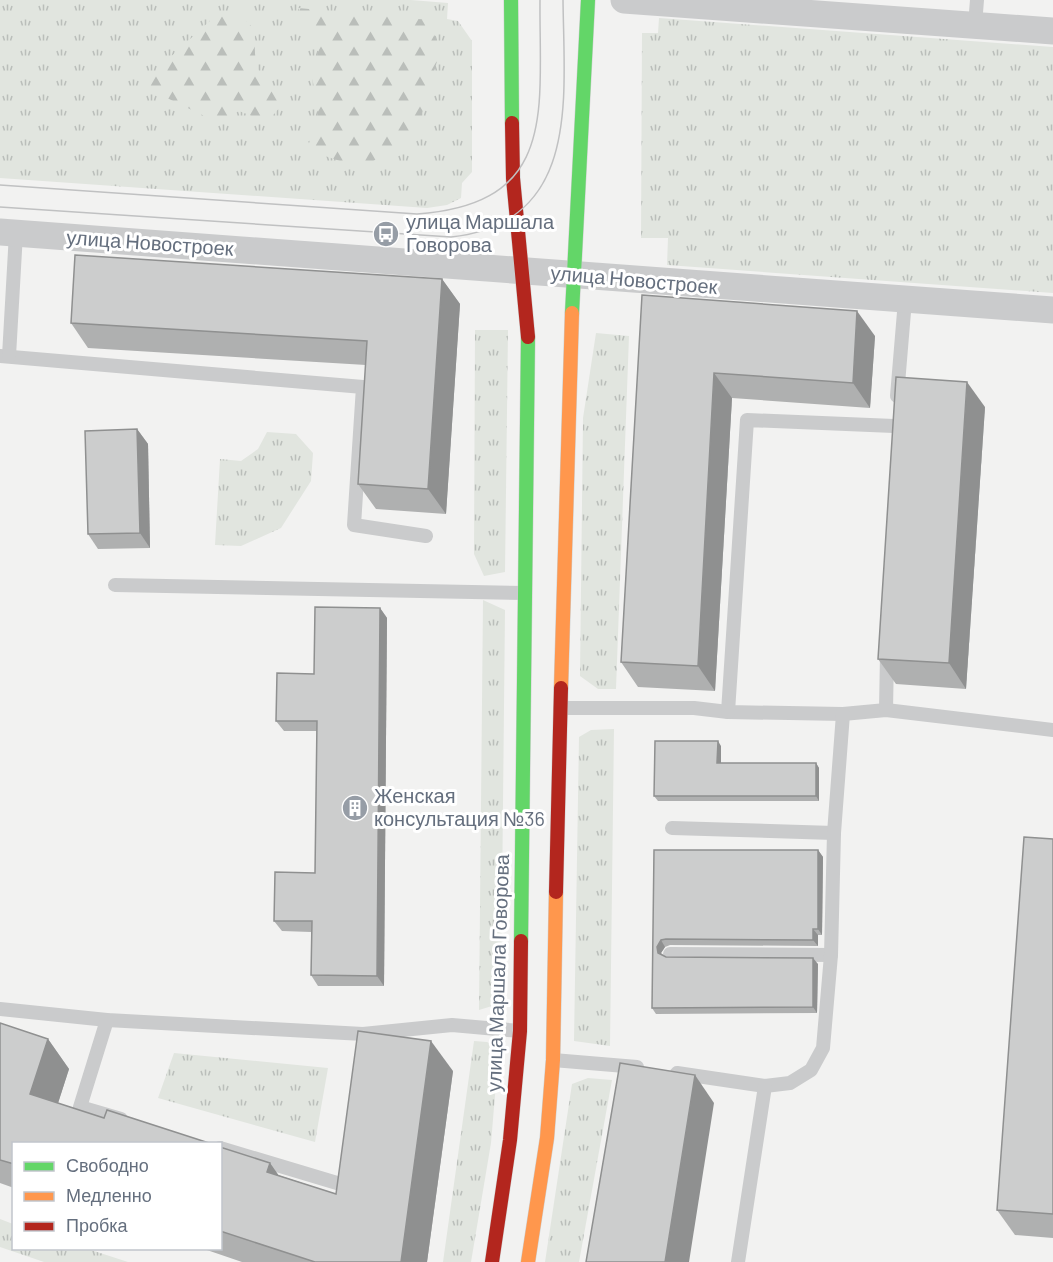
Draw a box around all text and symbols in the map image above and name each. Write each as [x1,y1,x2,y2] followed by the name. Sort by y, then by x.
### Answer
[406,209,555,256] place label: улица Маршала Говорова
[371,219,401,249] bus stop icon: улица Маршала Говорова
[66,224,235,260] street label: улица Новостроек
[550,260,719,298] street label: улица Новостроек
[374,783,545,830] place label: Женская консультация №36
[340,793,370,823] building icon: Женская консультация №36
[481,853,513,1092] street label: улица Маршала Говорова
[12,1142,222,1250] legend
[66,1154,149,1176] text: Свободно
[66,1184,152,1206] text: Медленно
[66,1214,129,1236] text: Пробка

